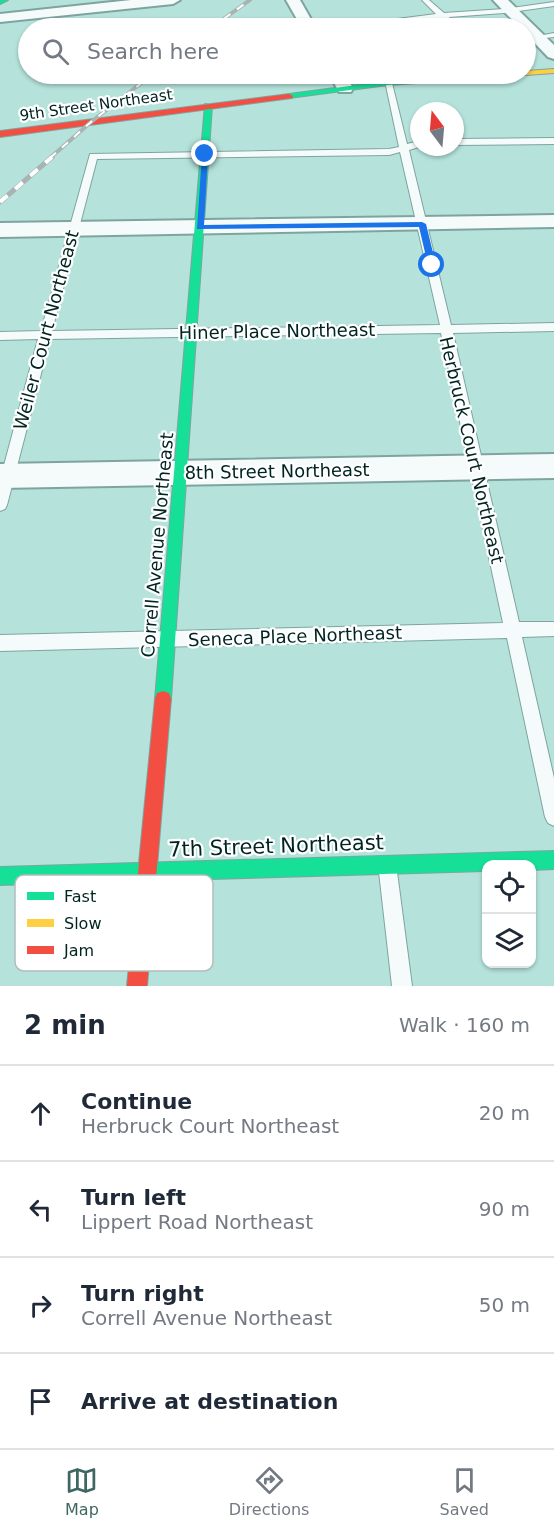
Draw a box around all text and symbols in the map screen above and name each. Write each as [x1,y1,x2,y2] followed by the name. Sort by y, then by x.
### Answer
[18,18,536,84] search box
[39,35,72,68] icon: search
[87,39,219,64] text: Search here
[18,85,174,125] street label: 9th Street Northeast
[410,102,464,156] north arrow
[191,140,217,166] route end
[9,228,83,432] street label: Weiler Court Northeast
[418,251,444,277] route start
[179,319,375,343] street label: Hiner Place Northeast
[436,334,508,566] street label: Herbruck Court Northeast
[137,432,177,658] street label: Correll Avenue Northeast
[184,459,370,483] street label: 8th Street Northeast
[188,622,402,650] street label: Seneca Place Northeast
[168,830,384,862] street label: 7th Street Northeast
[482,860,536,968] map controls
[482,860,536,914] button: locate
[15,875,213,971] legend
[64,887,96,906] text: Fast
[64,914,101,933] text: Slow
[482,914,536,968] button: layers
[63,941,94,960] text: Jam
[24,1010,106,1040] text: 2 min
[399,1013,530,1037] text: Walk · 160 m
[81,1089,192,1114] text: Continue
[24,1097,57,1130] icon: ahead
[479,1101,530,1125] text: 20 m
[81,1114,339,1138] text: Herbruck Court Northeast
[81,1185,186,1210] text: Turn left
[24,1193,57,1226] icon: left
[479,1197,530,1221] text: 90 m
[81,1210,313,1234] text: Lippert Road Northeast
[81,1281,204,1306] text: Turn right
[24,1289,57,1322] icon: right
[479,1293,530,1317] text: 50 m
[81,1306,332,1330] text: Correll Avenue Northeast
[24,1385,57,1418] icon: arrive
[81,1389,338,1414] text: Arrive at destination
[65,1464,99,1519] tab: Map
[229,1464,309,1519] tab: Directions
[440,1464,489,1519] tab: Saved

